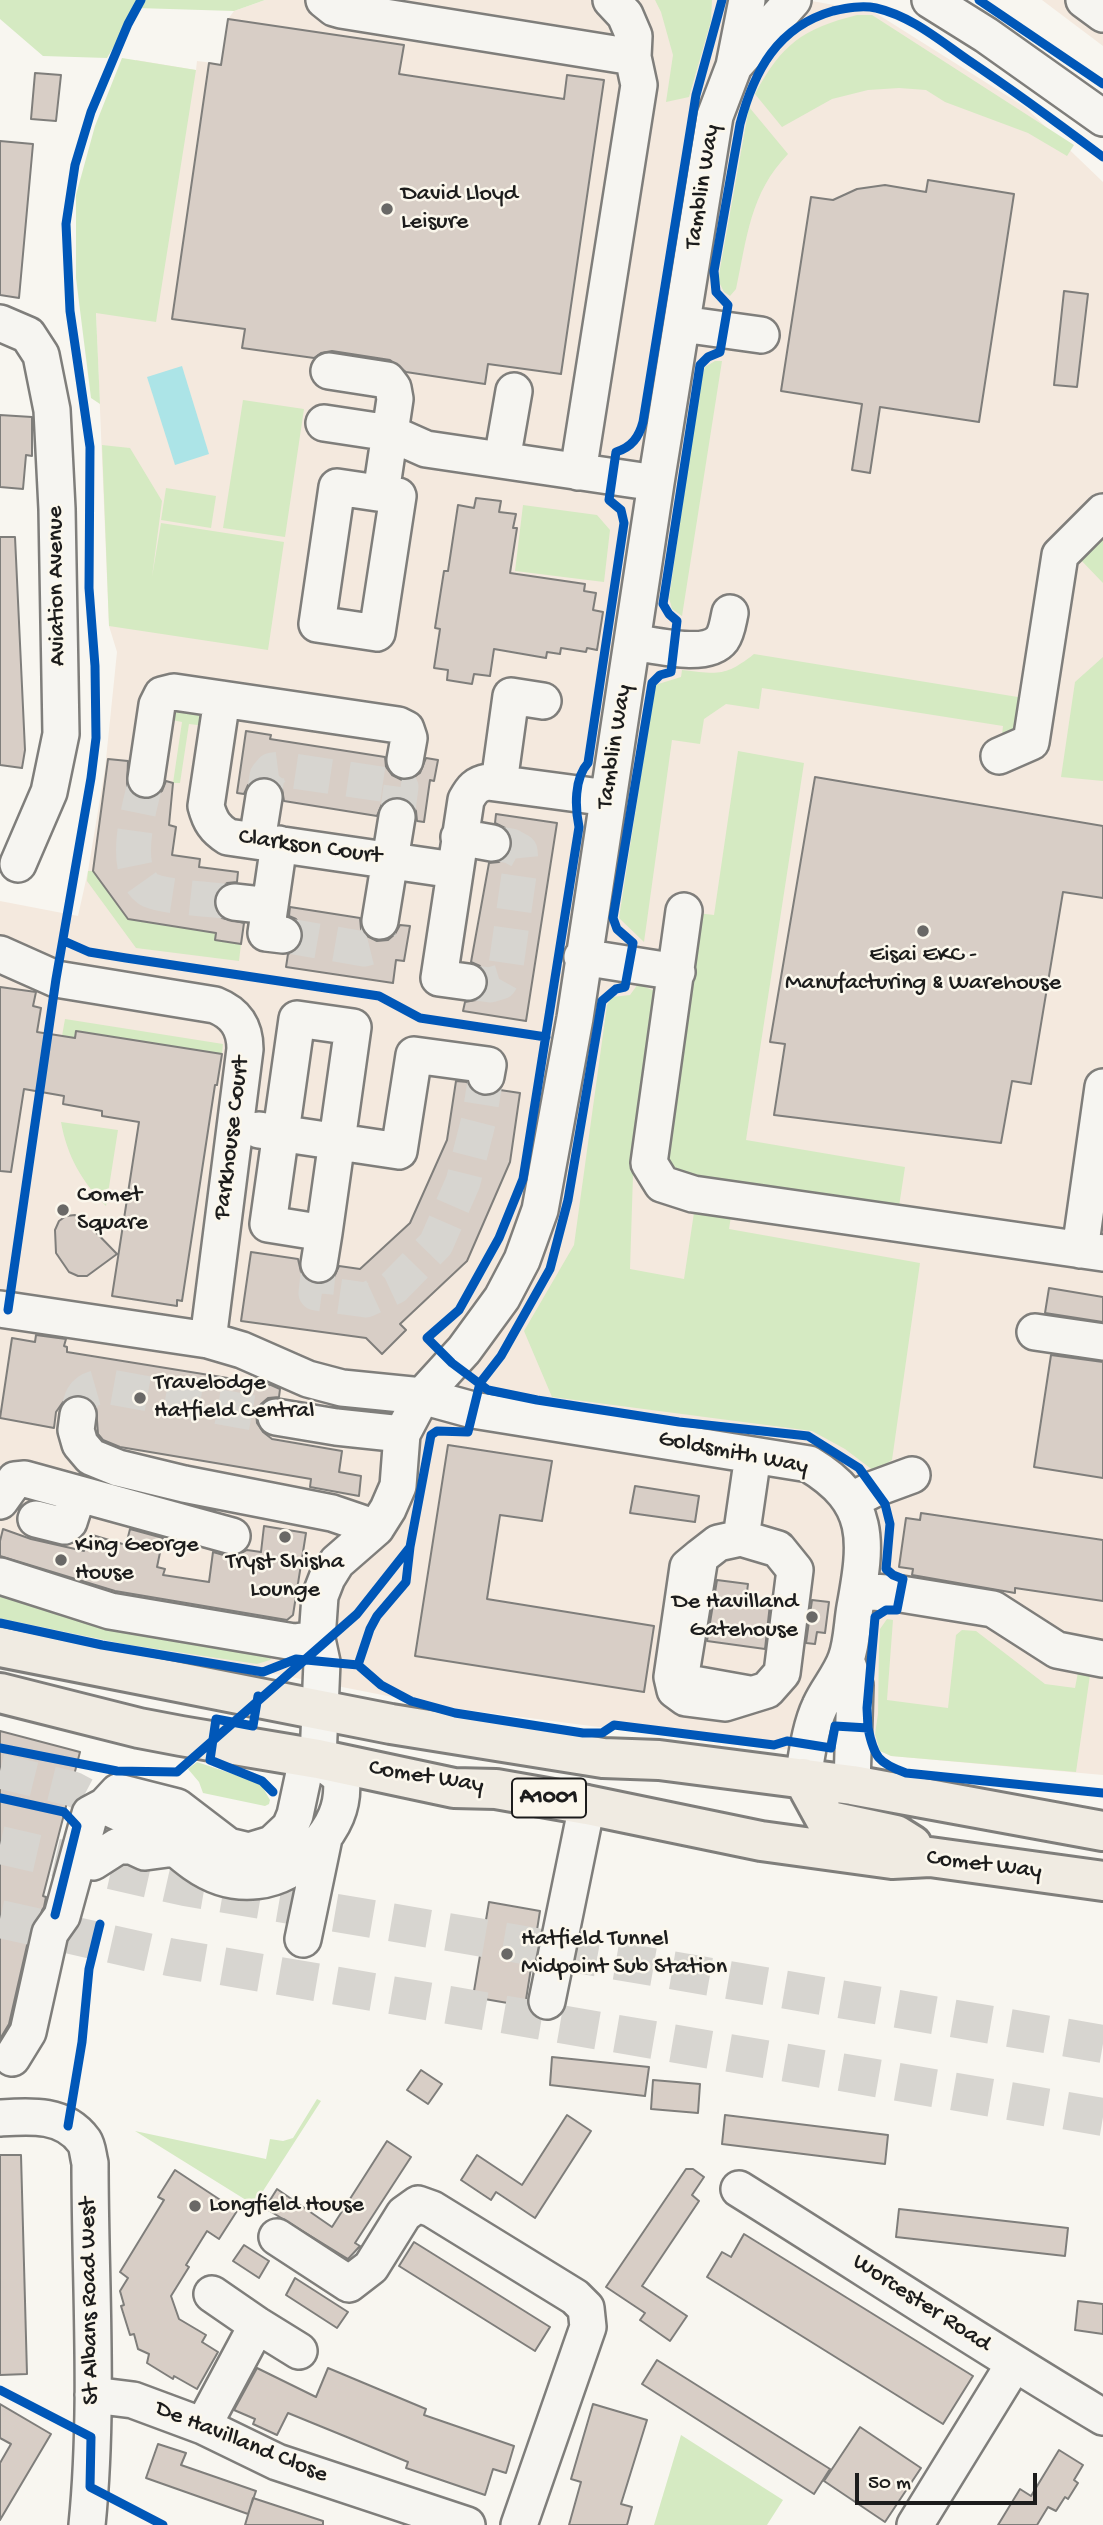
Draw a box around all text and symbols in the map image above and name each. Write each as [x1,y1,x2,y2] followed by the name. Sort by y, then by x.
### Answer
[680,123,728,251] street label: Tamblin Way
[401,181,518,237] place label: David Lloyd Leisure
[379,201,395,217] marker: David Lloyd Leisure
[42,506,74,666] street label: Aviation Avenue
[592,683,640,811] street label: Tamblin Way
[237,824,383,872] street label: Clarkson Court
[915,923,931,939] marker: Eisai EKC - Manufacturing & Warehouse
[785,942,1061,998] place label: Eisai EKC - Manufacturing & Warehouse
[209,1055,257,1221] street label: Parkhouse Court
[77,1182,148,1238] place label: Comet Square
[55,1202,71,1218] marker: Comet Square
[154,1370,314,1426] place label: Travelodge Hatfield Central
[132,1390,148,1406] marker: Travelodge Hatfield Central
[656,1425,810,1483] street label: Goldsmith Way
[277,1529,293,1545] marker: Tryst Shisha Lounge
[75,1532,199,1588] place label: King George House
[226,1549,344,1605] place label: Tryst Shisha Lounge
[53,1552,69,1568] marker: King George House
[672,1589,798,1645] place label: De Havilland Gatehouse
[804,1609,820,1625] marker: De Havilland Gatehouse
[367,1755,485,1801] street label: Comet Way
[512,1778,586,1817] road number: A1001
[925,1845,1043,1887] street label: Comet Way
[521,1926,727,1982] place label: Hatfield Tunnel Midpoint Sub Station
[499,1946,515,1962] marker: Hatfield Tunnel Midpoint Sub Station
[209,2192,364,2220] place label: Longfield House
[75,2197,107,2405] street label: St Albans Road West
[187,2198,203,2214] marker: Longfield House
[846,2248,996,2360] street label: Worcester Road
[151,2395,331,2491] street label: De Havilland Close
[858,2458,1040,2502] scale bar
[868,2472,911,2497] text: 50 m

